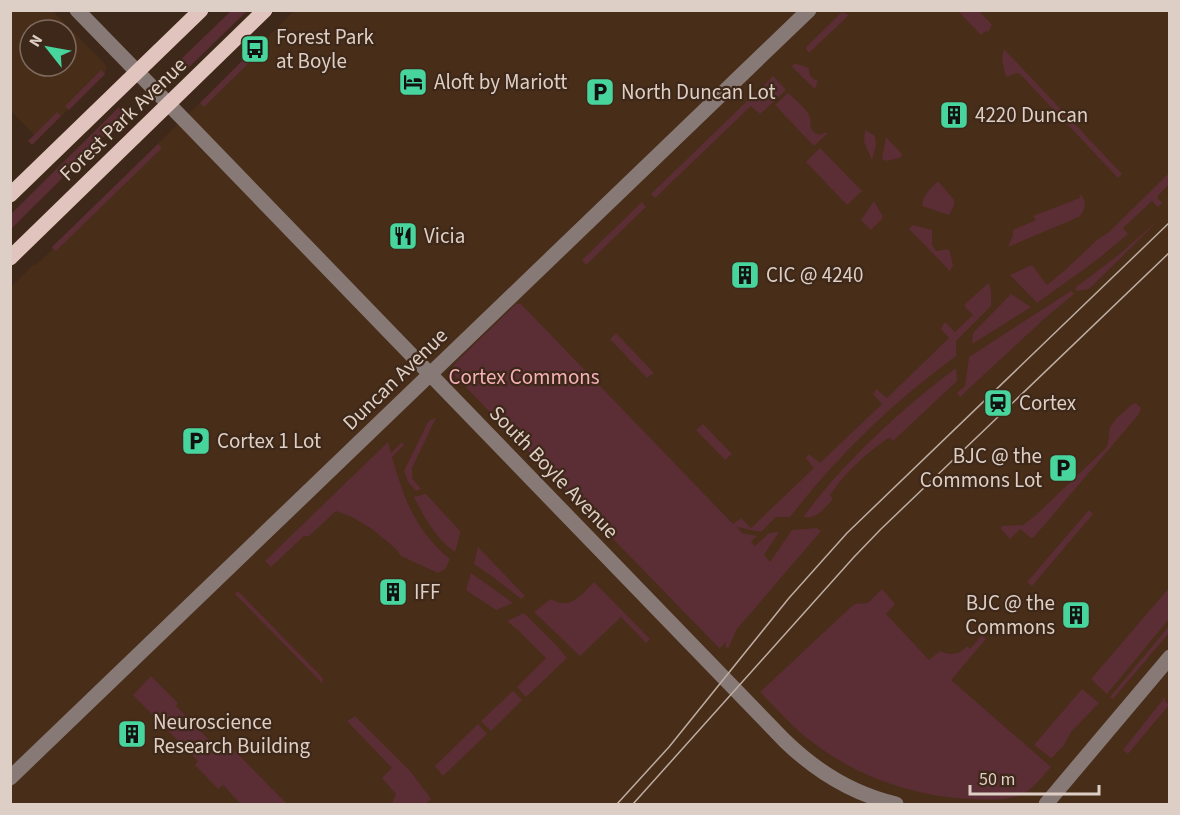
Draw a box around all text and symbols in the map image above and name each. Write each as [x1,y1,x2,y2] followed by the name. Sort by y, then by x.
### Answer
[18,18,78,78] north arrow
[276,22,374,76] place label: Forest Park at Boyle
[24,31,48,51] text: N
[239,33,271,65] bus stop icon: Forest Park at Boyle
[53,50,193,188] street label: Forest Park Avenue
[397,66,429,98] hotel icon: Aloft by Mariott
[434,67,567,97] place label: Aloft by Mariott
[584,76,616,108] parking icon: North Duncan Lot
[621,77,776,107] place label: North Duncan Lot
[938,99,970,131] building icon: 4220 Duncan
[975,100,1088,130] place label: 4220 Duncan
[387,220,419,252] restaurant icon: Vicia
[424,221,465,251] place label: Vicia
[729,259,761,291] building icon: CIC @ 4240
[766,260,863,290] place label: CIC @ 4240
[336,321,454,437] street label: Duncan Avenue
[448,362,600,392] park label: Cortex Commons
[982,387,1014,419] station icon: Cortex
[1019,388,1077,418] place label: Cortex
[482,399,626,545] street label: South Boyle Avenue
[180,425,212,457] parking icon: Cortex 1 Lot
[217,426,321,456] place label: Cortex 1 Lot
[920,441,1042,495] place label: BJC @ the Commons Lot
[1047,452,1079,484] parking icon: BJC @ the Commons Lot
[377,576,409,608] building icon: IFF
[414,577,440,607] place label: IFF
[965,588,1055,642] place label: BJC @ the Commons
[1060,599,1092,631] building icon: BJC @ the Commons
[153,707,311,761] place label: Neuroscience Research Building
[116,718,148,750] building icon: Neuroscience Research Building
[970,758,1099,796] scale bar
[979,767,1015,792] text: 50 m

